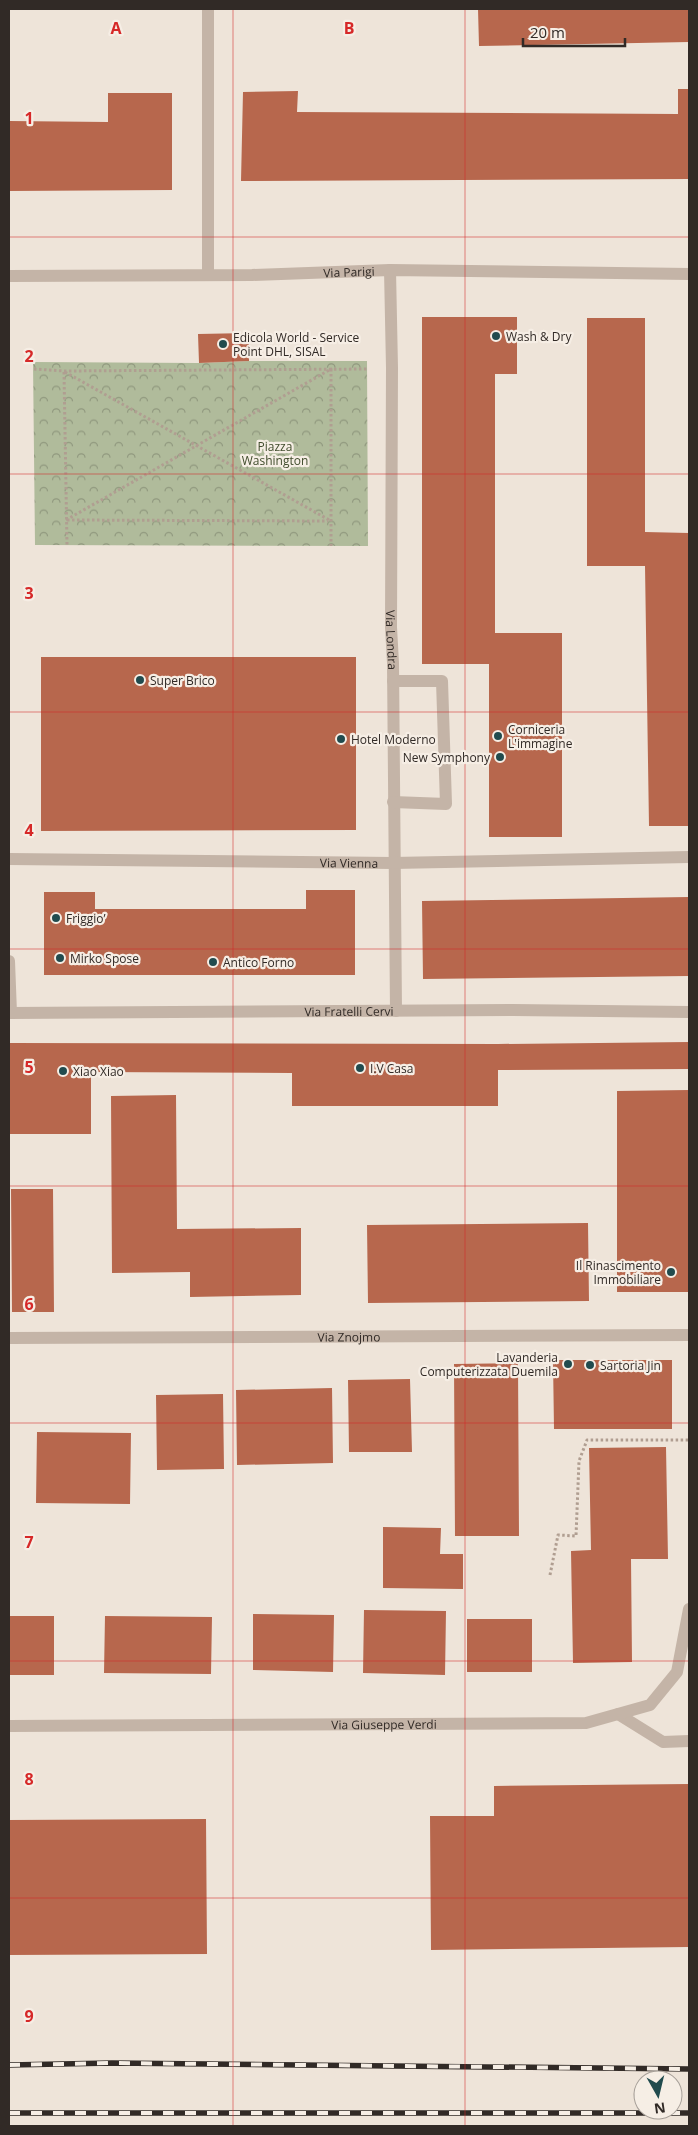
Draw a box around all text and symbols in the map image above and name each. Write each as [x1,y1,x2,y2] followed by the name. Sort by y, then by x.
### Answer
[523,15,626,47] scale bar
[110,17,122,39] text: A
[344,17,354,39] text: B
[530,22,565,42] text: 20 m
[24,107,34,129] text: 1
[323,262,375,281] street label: Via Parigi
[506,328,572,345] place label: Wash & Dry
[233,329,359,360] place label: Edicola World - Service Point DHL, SISAL
[490,330,502,342] marker: Wash & Dry
[217,338,229,350] marker: Edicola World - Service Point DHL, SISAL
[24,345,34,367] text: 2
[242,438,308,469] park label: Piazza Washington
[24,582,34,604] text: 3
[383,610,402,670] street label: Via Londra
[150,672,215,689] place label: Super Brico
[134,674,146,686] marker: Super Brico
[508,721,573,752] place label: Corniceria L'immagine
[492,730,504,742] marker: Corniceria L'immagine
[351,731,436,748] place label: Hotel Moderno
[335,733,347,745] marker: Hotel Moderno
[403,749,491,766] place label: New Symphony
[494,751,506,763] marker: New Symphony
[24,819,34,841] text: 4
[320,854,378,871] street label: Via Vienna
[66,910,105,927] place label: Friggio’
[50,912,62,924] marker: Friggio’
[70,950,139,967] place label: Mirko Spose
[54,952,66,964] marker: Mirko Spose
[223,954,294,971] place label: Antico Forno
[207,956,219,968] marker: Antico Forno
[304,1002,394,1020] street label: Via Fratelli Cervi
[24,1056,34,1078] text: 5
[370,1060,413,1077] place label: I.V Casa
[354,1062,366,1074] marker: I.V Casa
[73,1063,124,1080] place label: Xiao Xiao
[57,1065,69,1077] marker: Xiao Xiao
[576,1257,661,1288] place label: Il Rinascimento Immobiliare
[665,1266,677,1278] marker: Il Rinascimento Immobiliare
[24,1293,34,1315] text: 6
[318,1328,380,1345] street label: Via Znojmo
[420,1349,558,1380] place label: Lavanderia Computerizzata Duemila
[600,1357,661,1374] place label: Sartoria Jin
[562,1358,574,1370] marker: Lavanderia Computerizzata Duemila
[584,1359,596,1371] marker: Sartoria Jin
[24,1531,34,1553] text: 7
[331,1715,437,1733] street label: Via Giuseppe Verdi
[24,1768,34,1790] text: 8
[24,2005,34,2027] text: 9
[633,2070,683,2120] north arrow
[653,2098,667,2119] text: N

